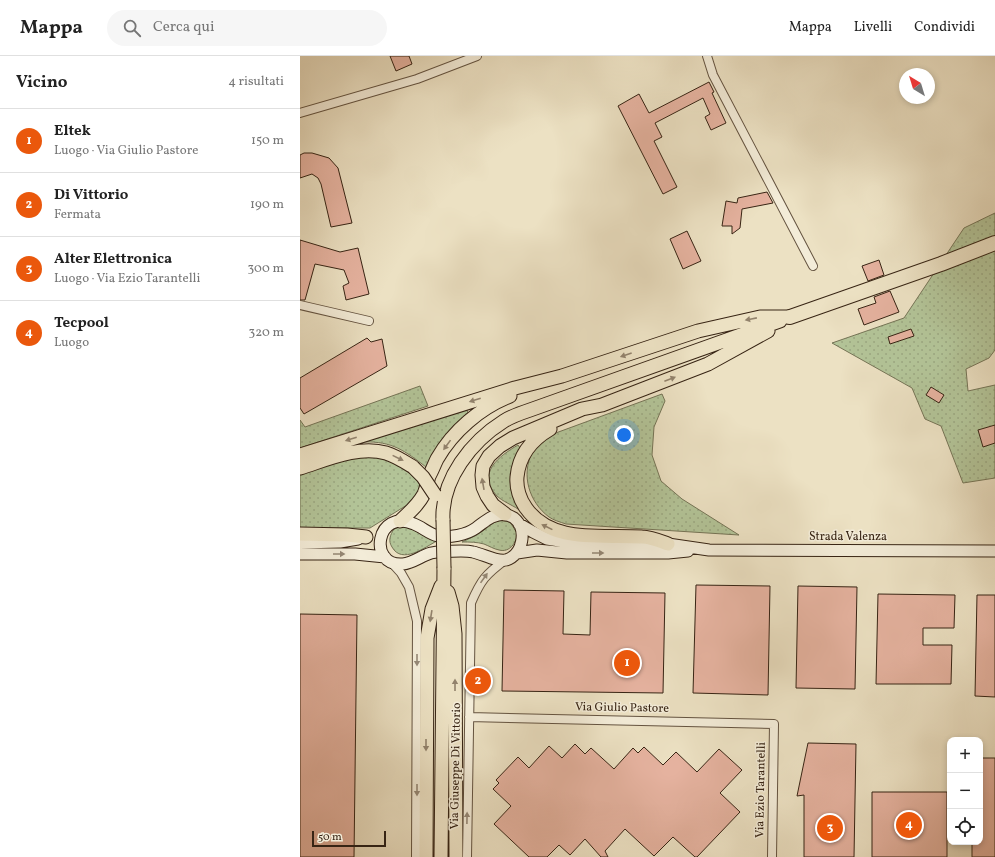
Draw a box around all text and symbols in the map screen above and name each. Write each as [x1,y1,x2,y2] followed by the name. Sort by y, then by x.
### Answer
[107,10,387,46] search box
[20,15,83,41] text: Mappa
[121,17,143,39] icon: search
[153,17,214,38] text: Cerca qui
[789,18,832,37] text: Mappa
[854,18,892,37] text: Livelli
[914,18,975,37] text: Condividi
[899,68,935,104] north arrow
[16,71,67,94] text: Vicino
[228,73,284,91] text: 4 risultati
[54,121,91,142] text: Eltek
[26,132,32,150] text: 1
[251,132,284,150] text: 150 m
[54,142,198,160] text: Luogo · Via Giulio Pastore
[54,185,128,206] text: Di Vittorio
[26,196,32,214] text: 2
[250,196,284,214] text: 190 m
[54,206,101,224] text: Fermata
[54,249,172,270] text: Alter Elettronica
[26,260,32,278] text: 3
[248,260,284,278] text: 300 m
[54,270,200,288] text: Luogo · Via Ezio Tarantelli
[54,313,109,334] text: Tecpool
[745,316,757,322] one-way arrow
[25,324,33,342] text: 4
[249,324,284,342] text: 320 m
[54,334,89,352] text: Luogo
[620,352,632,358] one-way arrow
[665,375,677,381] one-way arrow
[468,397,480,403] one-way arrow
[614,425,634,445] your location
[344,436,356,442] one-way arrow
[443,440,451,451] one-way arrow
[392,455,403,461] one-way arrow
[480,478,486,490] one-way arrow
[542,524,553,530] one-way arrow
[809,529,887,545] street label: Strada Valenza
[592,550,605,556] one-way arrow
[333,551,346,557] one-way arrow
[480,573,488,583] one-way arrow
[427,610,433,622] one-way arrow
[614,648,640,678] pin: 1
[414,654,420,667] one-way arrow
[465,666,491,696] pin: 2
[452,678,458,691] one-way arrow
[575,699,669,717] street label: Via Giulio Pastore
[447,703,465,829] street label: Via Giuseppe Di Vittorio
[947,737,983,845] map controls
[947,737,983,773] button: +
[423,739,430,751] one-way arrow
[752,742,770,838] street label: Via Ezio Tarantelli
[947,773,983,809] button: −
[414,784,420,797] one-way arrow
[947,809,983,845] button: locate
[896,810,922,840] pin: 4
[464,811,470,824] one-way arrow
[817,813,843,843] pin: 3
[312,829,386,848] scale bar
[318,830,342,845] text: 50 m

